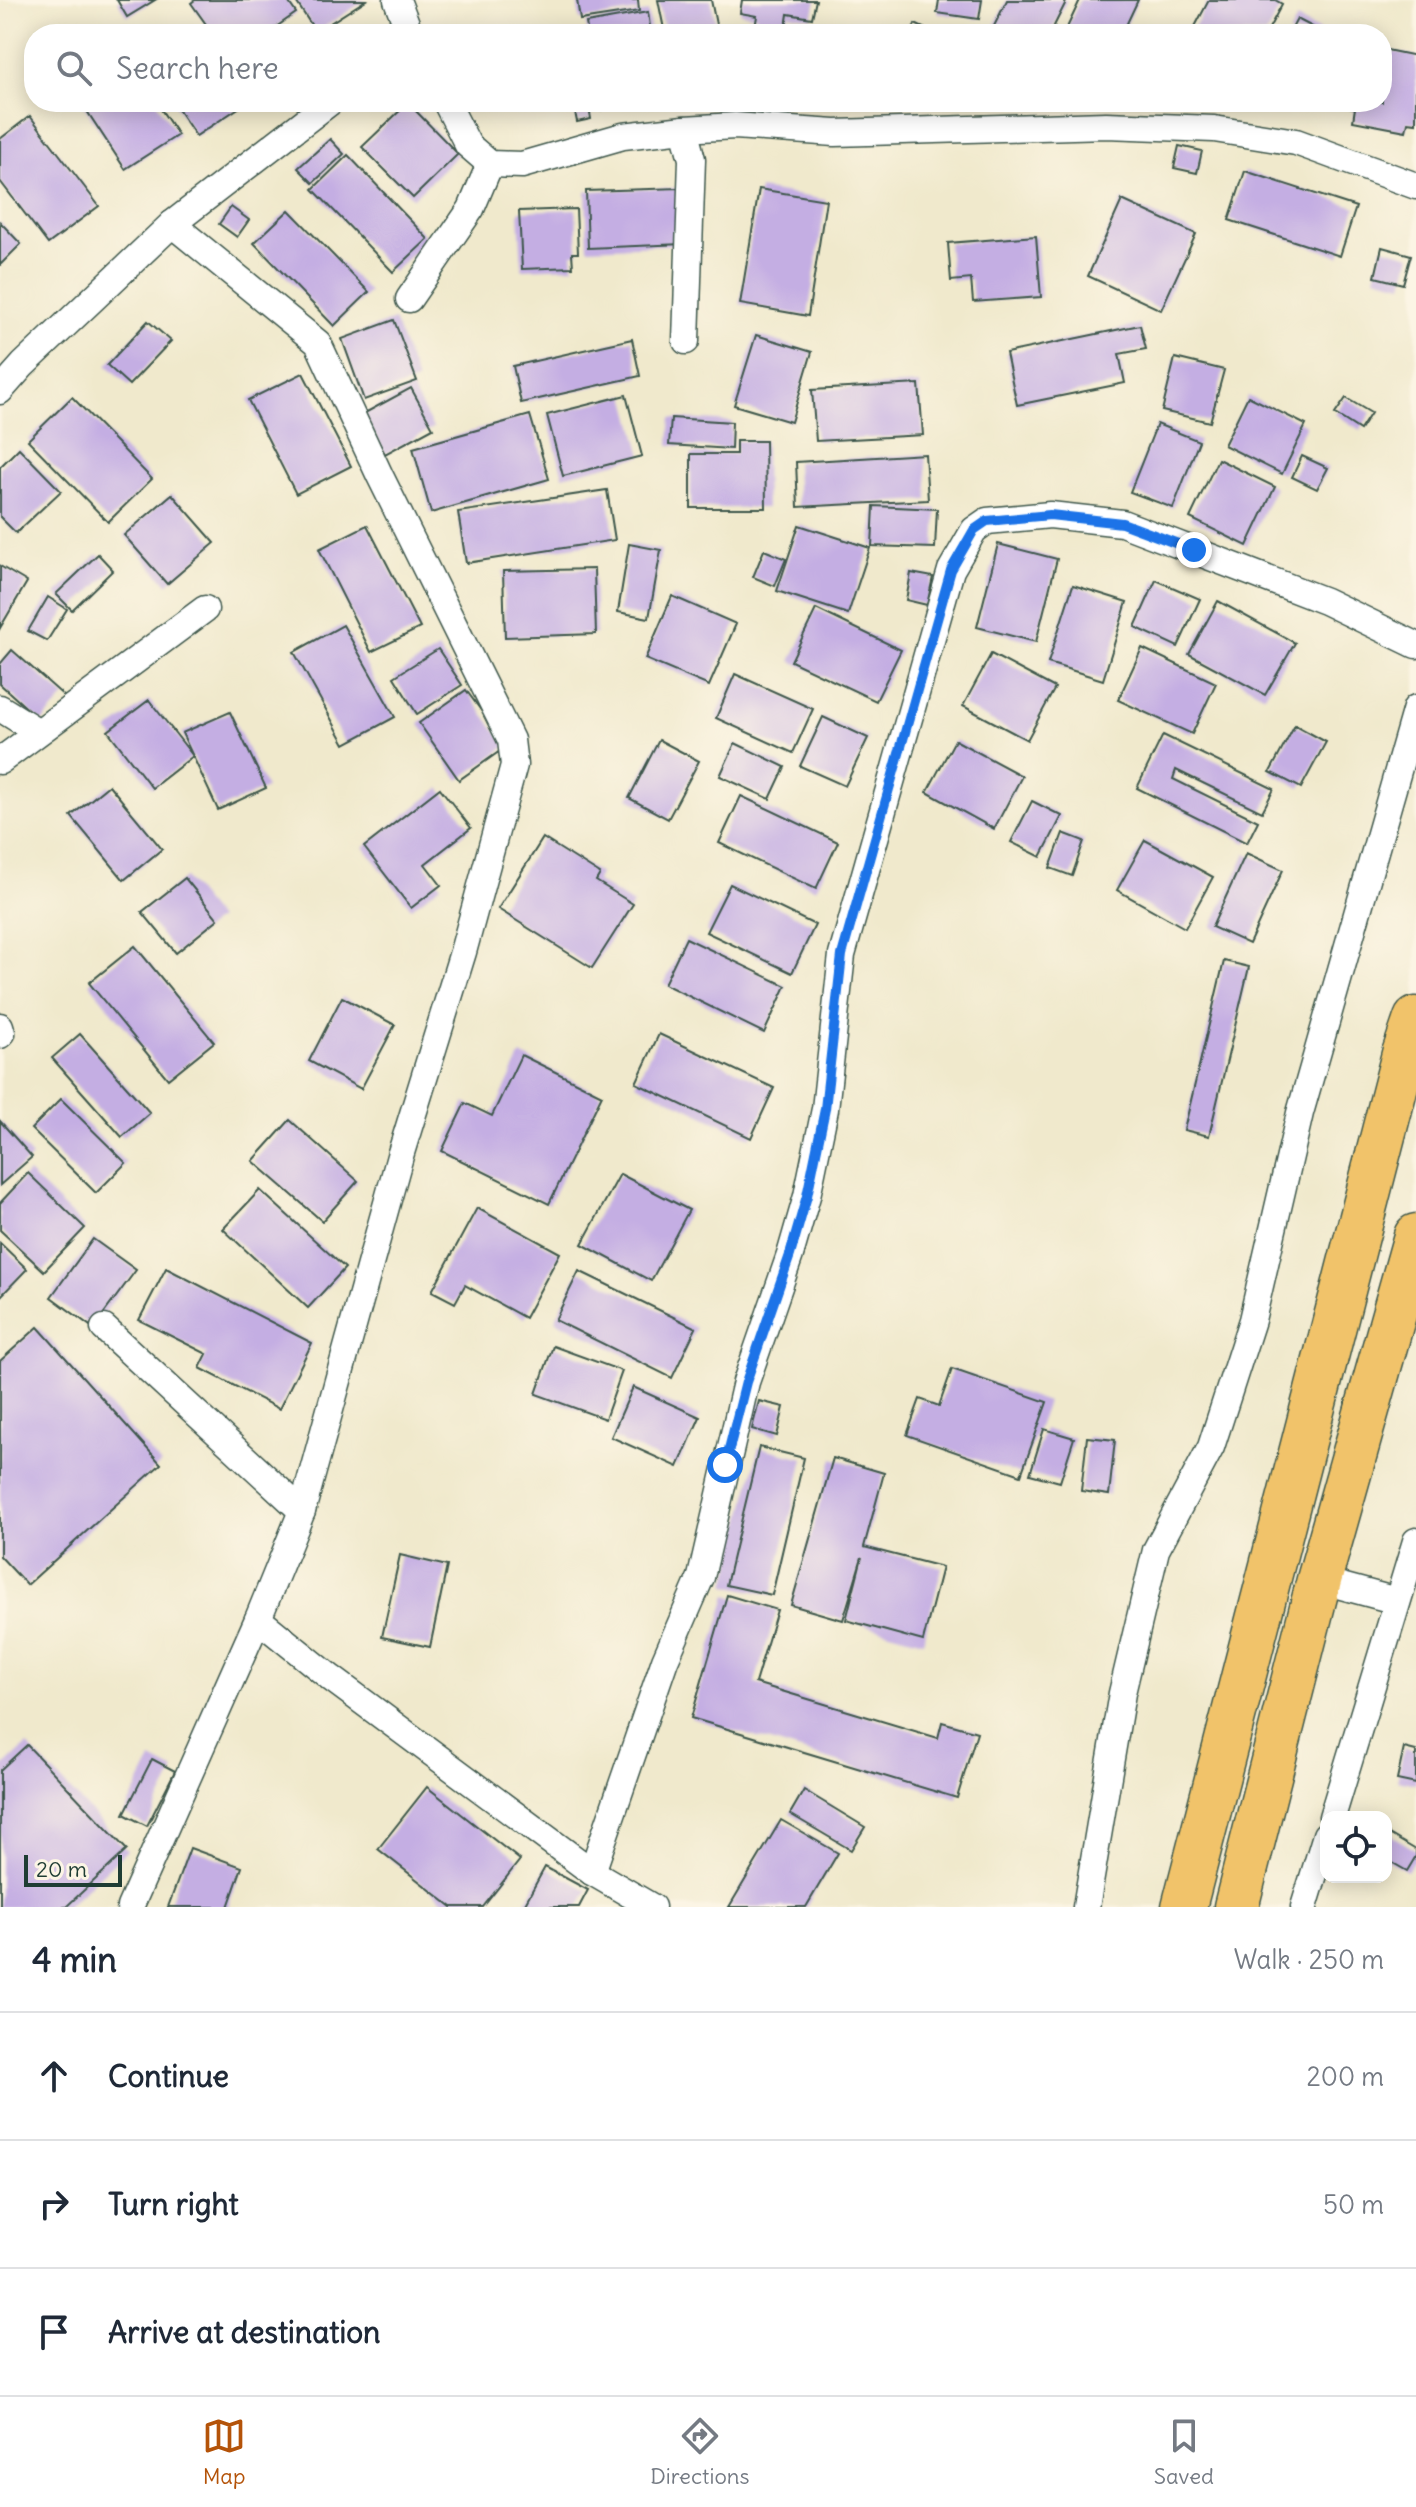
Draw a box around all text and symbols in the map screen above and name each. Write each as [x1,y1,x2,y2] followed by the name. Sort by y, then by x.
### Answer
[24,24,1392,112] search box
[52,46,96,90] icon: search
[116,49,279,87] text: Search here
[1176,532,1212,568] route end
[707,1447,743,1483] route start
[1320,1811,1392,1883] map controls
[1320,1811,1392,1883] button: locate
[24,1851,122,1887] scale bar
[36,1855,87,1883] text: 20 m
[32,1938,117,1981] text: 4 min
[1234,1943,1384,1976] text: Walk · 250 m
[32,2054,76,2098] icon: ahead
[108,2057,229,2095] text: Continue
[1307,2060,1384,2093] text: 200 m
[32,2182,76,2226] icon: right
[108,2185,239,2223] text: Turn right
[1323,2188,1384,2221] text: 50 m
[32,2310,76,2354] icon: arrive
[108,2313,380,2351] text: Arrive at destination
[202,2414,246,2490] tab: Map
[650,2414,750,2490] tab: Directions
[1154,2414,1214,2490] tab: Saved

